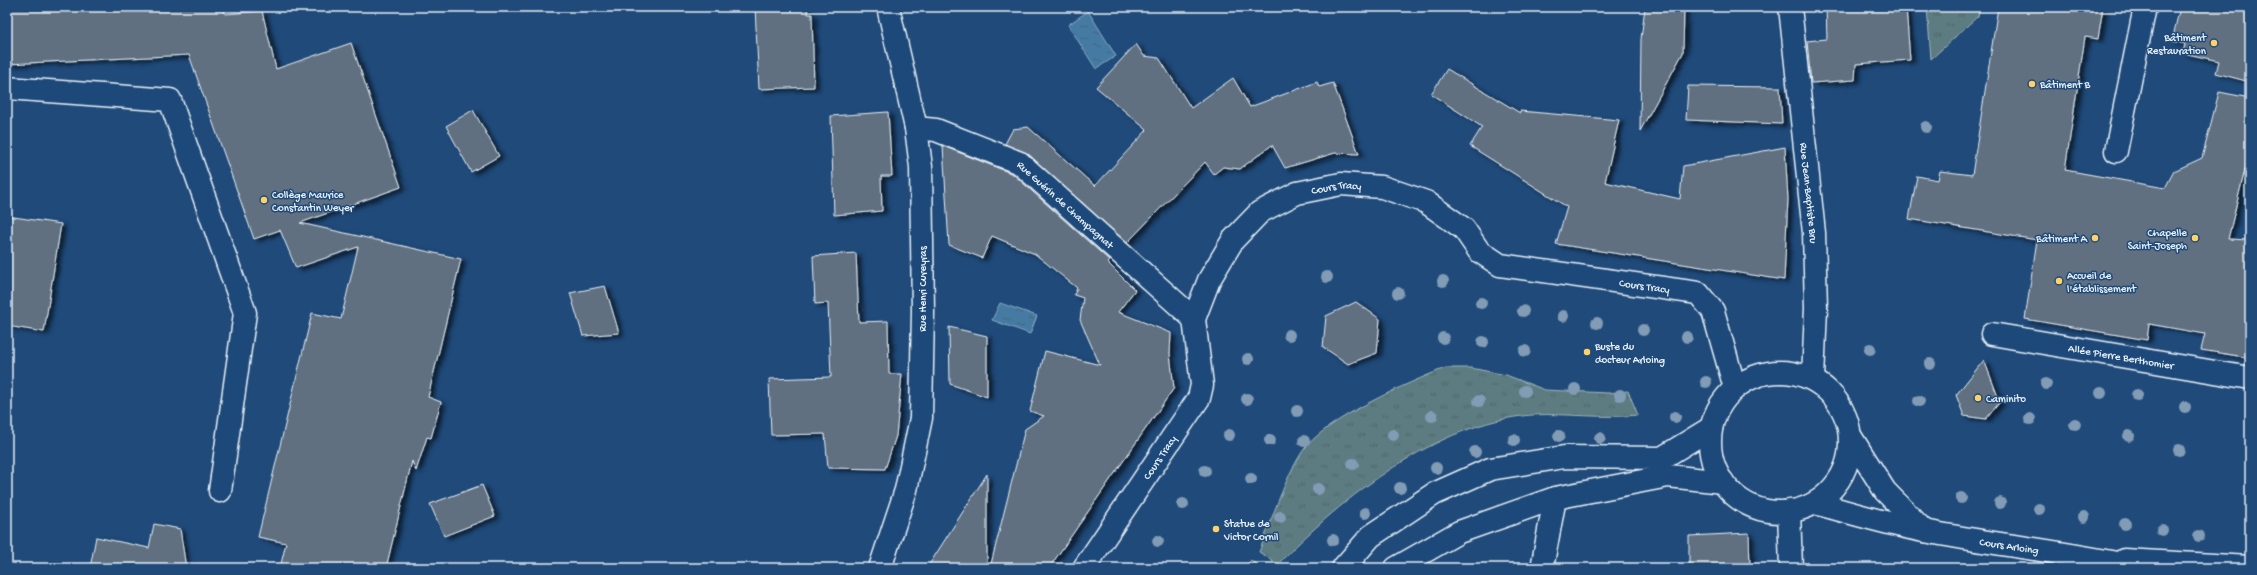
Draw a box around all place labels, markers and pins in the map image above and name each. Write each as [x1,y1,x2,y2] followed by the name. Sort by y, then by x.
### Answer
[2147,33,2208,58] place label: Bâtiment Restauration
[2209,38,2219,48] marker: Bâtiment Restauration
[2027,79,2037,89] marker: Bâtiment B
[2039,80,2090,92] place label: Bâtiment B
[272,190,355,215] place label: Collège Maurice Constantin Weyer
[259,195,269,205] marker: Collège Maurice Constantin Weyer
[2128,228,2187,253] place label: Chapelle Saint-Joseph
[2090,233,2100,243] marker: Bâtiment A
[2190,233,2200,243] marker: Chapelle Saint-Joseph
[2035,234,2088,246] place label: Bâtiment A
[2067,271,2138,296] place label: Accueil de l'établissement
[2054,276,2064,286] marker: Accueil de l'établissement
[1594,342,1665,367] place label: Buste du docteur Arloing
[1582,347,1592,357] marker: Buste du docteur Arloing
[1973,393,1983,403] marker: Caminito
[1986,394,2026,406] place label: Caminito
[1223,519,1279,544] place label: Statue de Victor Cornil
[1211,524,1221,534] marker: Statue de Victor Cornil

